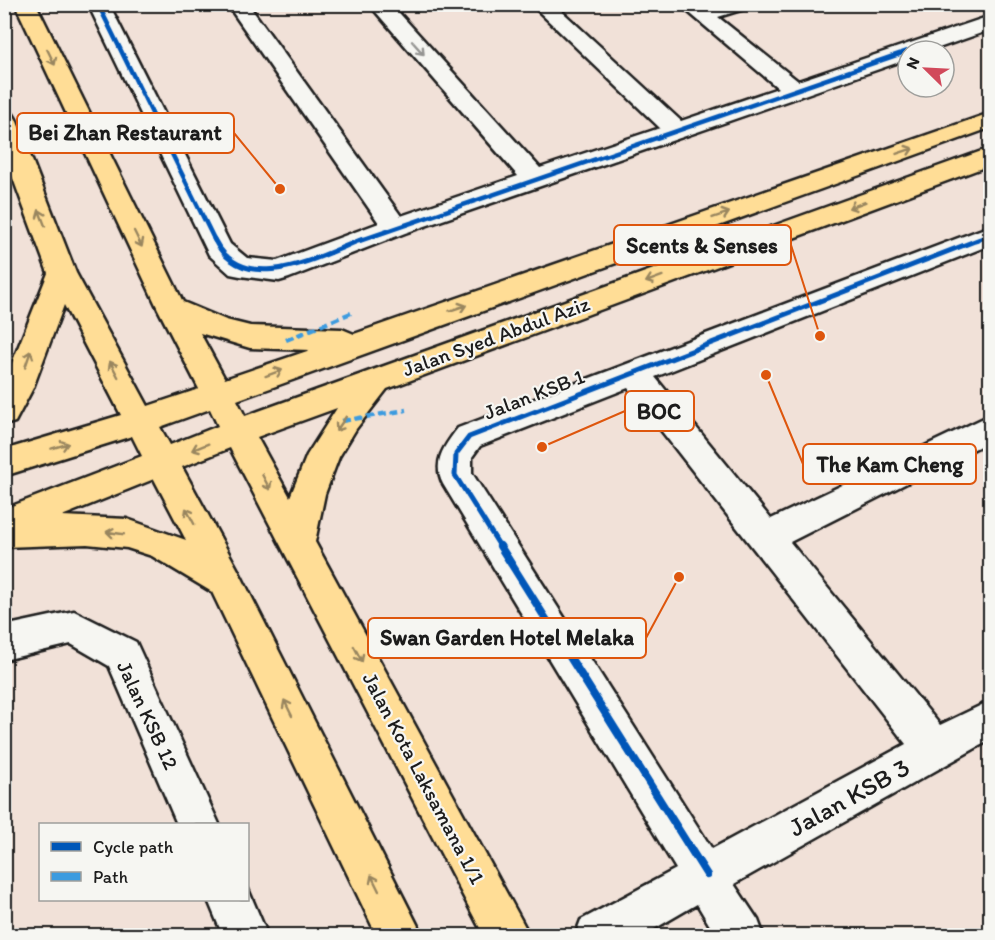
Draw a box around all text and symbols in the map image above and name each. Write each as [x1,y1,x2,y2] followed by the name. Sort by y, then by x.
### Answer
[896,39,956,99] north arrow
[411,40,425,55] one-way arrow
[45,48,57,66] one-way arrow
[902,54,924,72] text: N
[17,113,234,153] callout: Bei Zhan Restaurant
[28,119,222,146] text: Bei Zhan Restaurant
[895,144,914,155] one-way arrow
[848,200,866,211] one-way arrow
[35,209,46,228] one-way arrow
[711,209,730,220] one-way arrow
[614,225,791,265] callout: Scents & Senses
[133,229,145,247] one-way arrow
[626,232,778,259] text: Scents & Senses
[645,274,663,285] one-way arrow
[399,290,593,381] street label: Jalan Syed Abdul Aziz
[448,301,467,312] one-way arrow
[23,350,34,369] one-way arrow
[108,361,120,378] one-way arrow
[480,363,588,425] street label: Jalan KSB 1
[264,366,283,377] one-way arrow
[625,391,694,431] callout: BOC
[637,398,681,425] text: BOC
[335,415,347,432] one-way arrow
[50,440,69,451] one-way arrow
[191,442,209,453] one-way arrow
[803,444,976,484] callout: The Kam Cheng
[816,451,964,478] text: The Kam Cheng
[261,473,272,491] one-way arrow
[184,508,196,525] one-way arrow
[105,527,125,538] one-way arrow
[368,618,646,658] callout: Swan Garden Hotel Melaka
[380,624,634,651] text: Swan Garden Hotel Melaka
[353,645,364,663] one-way arrow
[112,657,184,773] street label: Jalan KSB 12
[358,668,491,888] street label: Jalan Kota Laksamana 1/1
[282,700,293,718] one-way arrow
[783,751,915,843] street label: Jalan KSB 3
[39,823,249,901] legend
[93,836,174,858] text: Cycle path
[93,866,128,888] text: Path
[368,875,380,893] one-way arrow

